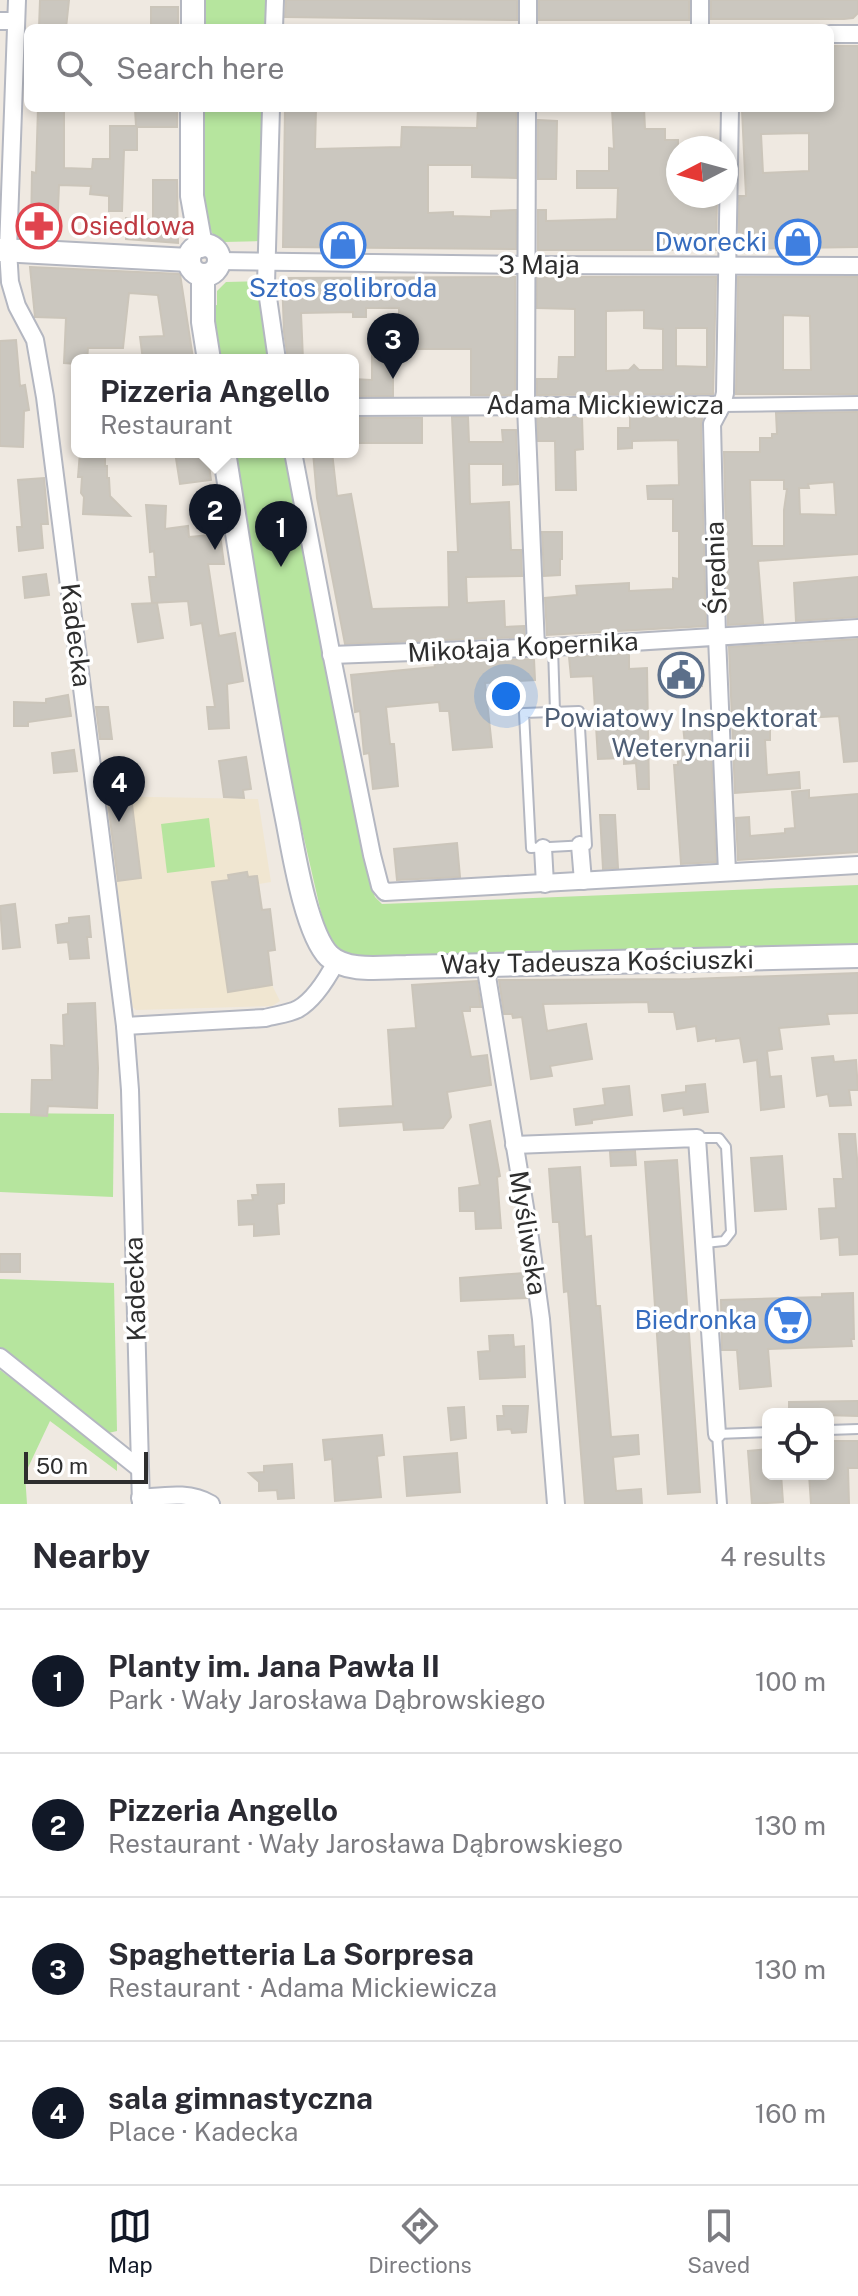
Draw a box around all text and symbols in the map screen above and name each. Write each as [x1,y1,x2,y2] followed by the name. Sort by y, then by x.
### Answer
[24,24,834,112] search box
[52,46,96,90] icon: search
[116,50,284,86] text: Search here
[666,136,738,208] north arrow
[15,202,63,250] pharmacy icon: Osiedlowa
[70,210,195,241] place label: Osiedlowa
[774,218,822,266] shop icon: Dworecki
[319,221,367,269] shop icon: Sztos golibroda
[655,226,767,257] place label: Dworecki
[498,249,580,280] street label: 3 Maja
[249,272,437,303] place label: Sztos golibroda
[367,313,419,379] pin: 3
[71,354,359,458] popup
[100,373,330,409] text: Pizzeria Angello
[486,389,724,420] street label: Adama Mickiewicza
[100,409,233,440] text: Restaurant
[189,484,241,550] pin: 2
[255,501,307,567] pin: 1
[698,521,733,615] street label: Średnia
[55,581,98,689] street label: Kadecka
[407,625,639,668] street label: Mikołaja Kopernika
[657,651,705,699] public building icon: Powiatowy Inspektorat Weterynarii
[486,676,526,716] your location
[544,702,818,763] place label: Powiatowy Inspektorat Weterynarii
[93,756,145,822] pin: 4
[440,943,754,980] street label: Wały Tadeusza Kościuszki
[503,1168,554,1297] street label: Myśliwska
[117,1236,152,1342] street label: Kadecka
[764,1296,812,1344] supermarket icon: Biedronka
[634,1304,757,1335] place label: Biedronka
[762,1408,834,1480] map controls
[762,1408,834,1480] button: locate
[24,1448,148,1484] scale bar
[36,1453,88,1479] text: 50 m
[32,1536,150,1576] text: Nearby
[720,1541,826,1572] text: 4 results
[108,1648,440,1684] text: Planty im. Jana Pawła II
[52,1666,64,1697] text: 1
[755,1666,826,1697] text: 100 m
[108,1684,545,1715] text: Park · Wały Jarosława Dąbrowskiego
[108,1792,338,1828] text: Pizzeria Angello
[50,1810,66,1841] text: 2
[754,1810,826,1841] text: 130 m
[108,1828,623,1859] text: Restaurant · Wały Jarosława Dąbrowskiego
[108,1936,474,1972] text: Spaghetteria La Sorpresa
[49,1954,67,1985] text: 3
[754,1954,826,1985] text: 130 m
[108,1972,497,2003] text: Restaurant · Adama Mickiewicza
[108,2080,373,2116] text: sala gimnastyczna
[49,2098,67,2129] text: 4
[755,2098,826,2129] text: 160 m
[108,2116,298,2147] text: Place · Kadecka
[108,2204,153,2278] tab: Map
[368,2204,472,2278] tab: Directions
[687,2204,750,2278] tab: Saved

